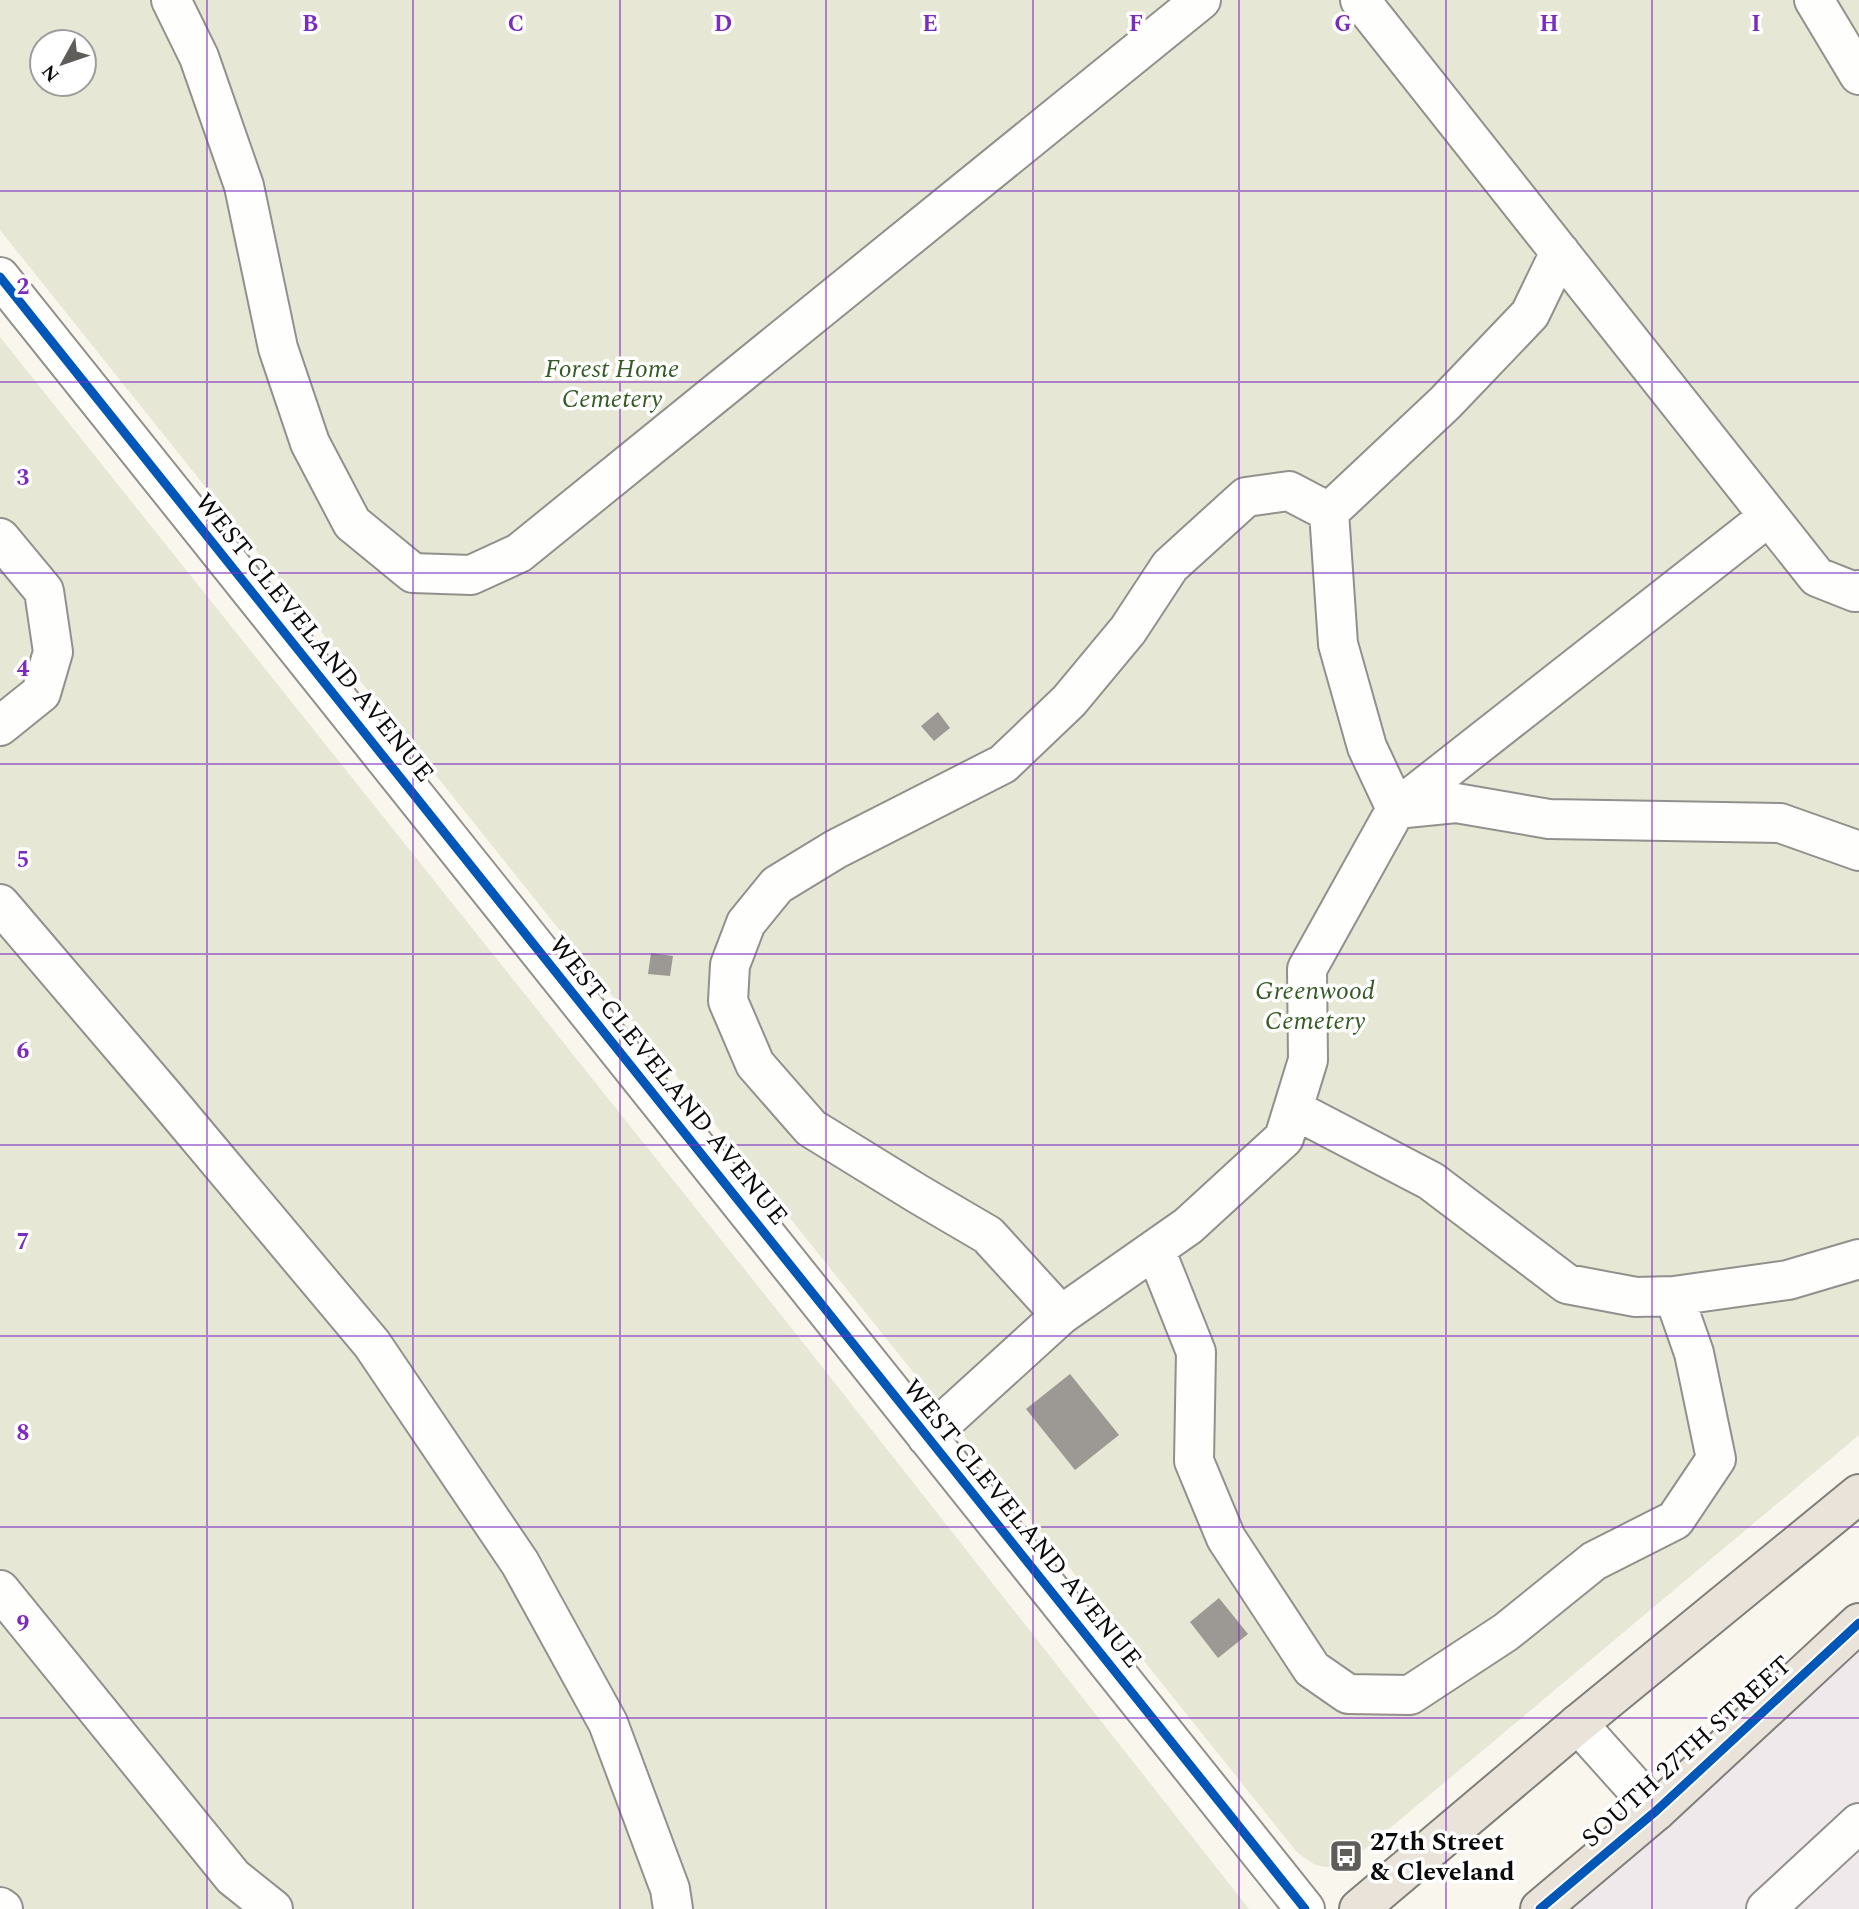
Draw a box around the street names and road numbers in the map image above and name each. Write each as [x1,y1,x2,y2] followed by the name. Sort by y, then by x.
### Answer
[185,484,444,791] street label: WEST CLEVELAND AVENUE
[539,927,798,1234] street label: WEST CLEVELAND AVENUE
[893,1370,1152,1677] street label: WEST CLEVELAND AVENUE
[1572,1646,1801,1858] street label: SOUTH 27TH STREET

